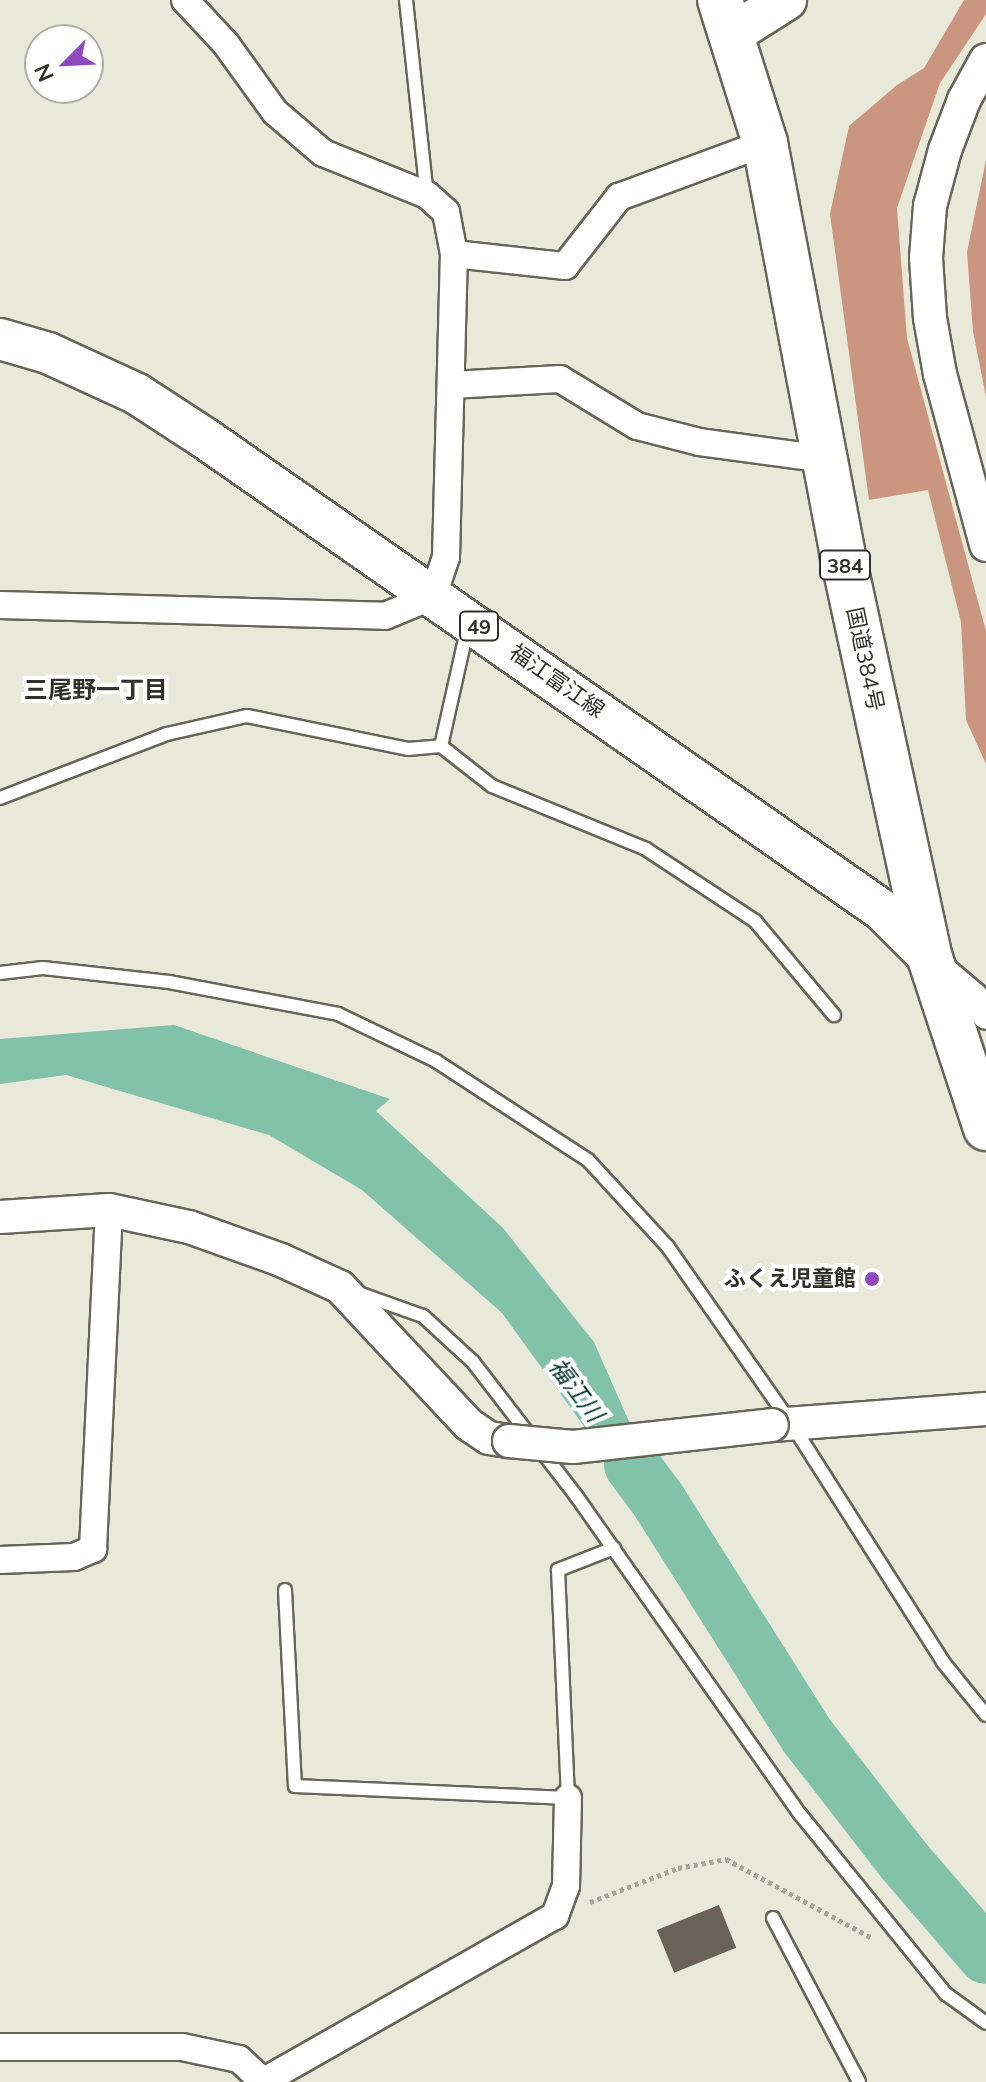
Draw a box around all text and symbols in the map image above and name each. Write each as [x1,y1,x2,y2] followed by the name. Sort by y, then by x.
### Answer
[24,24,104,104] north arrow
[28,60,60,86] text: N
[819,549,871,581] road number: 384
[841,605,889,713] street label: 国道384号
[459,610,499,642] road number: 49
[504,639,610,723] street label: 福江富江線
[24,676,168,704] district label: 三尾野一丁目
[724,1266,856,1292] place label: ふくえ児童館
[863,1270,881,1288] marker: ふくえ児童館
[543,1353,609,1427] water label: 福江川

